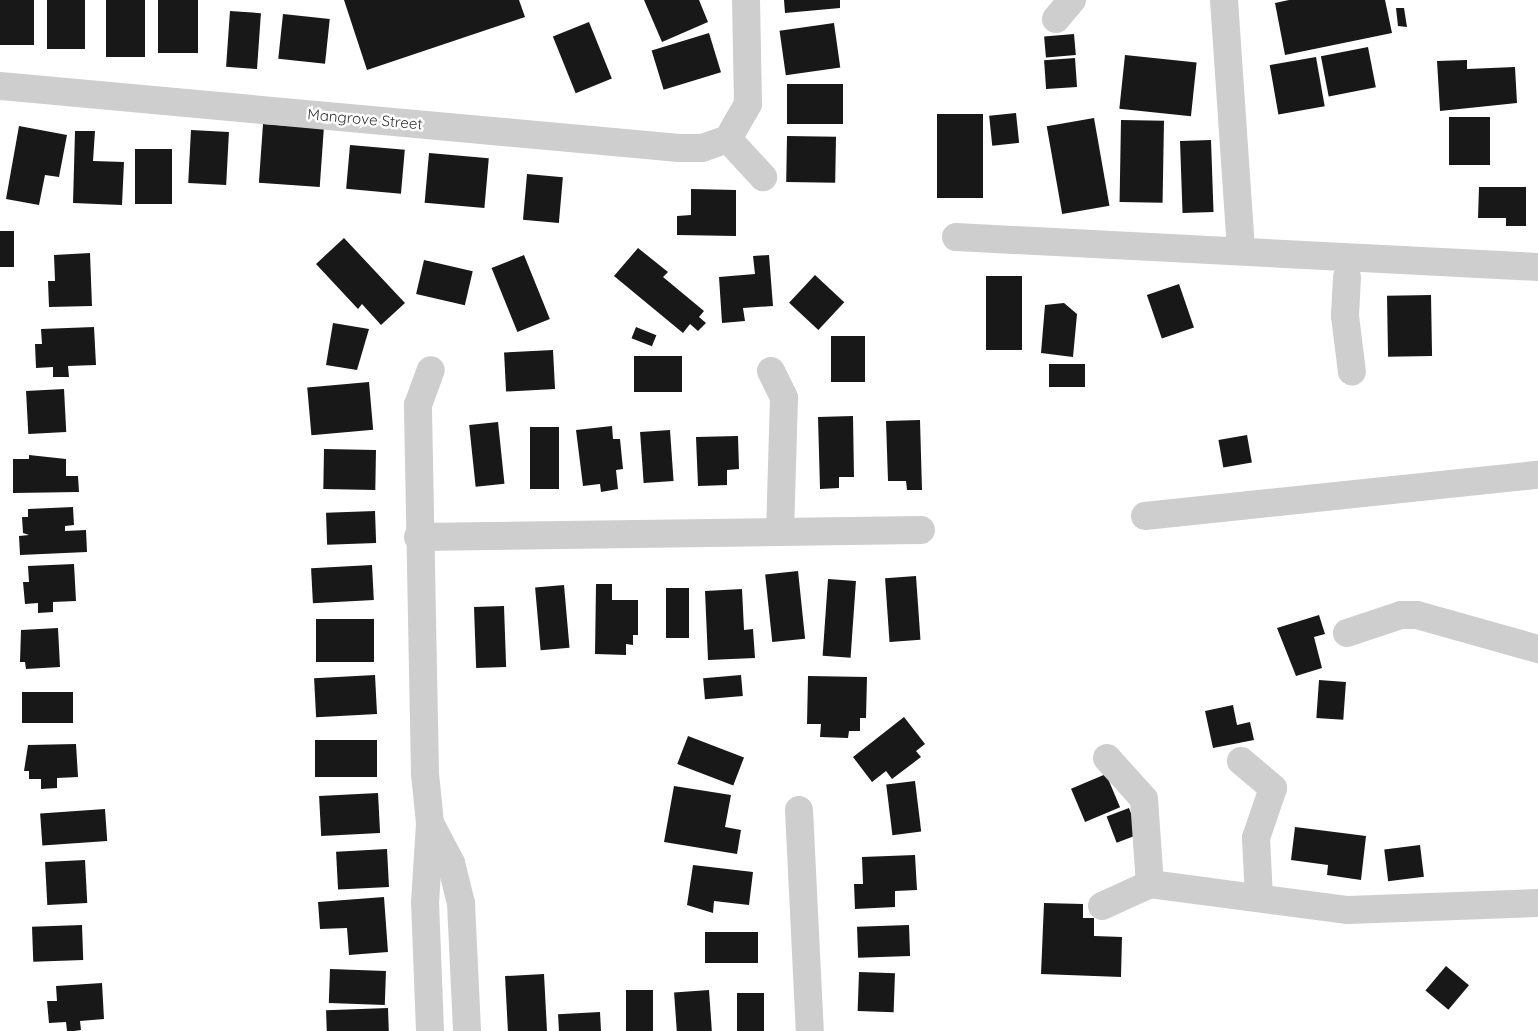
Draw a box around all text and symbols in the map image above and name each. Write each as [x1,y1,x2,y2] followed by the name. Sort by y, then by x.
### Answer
[307,105,423,133] street label: Mangrove Street

